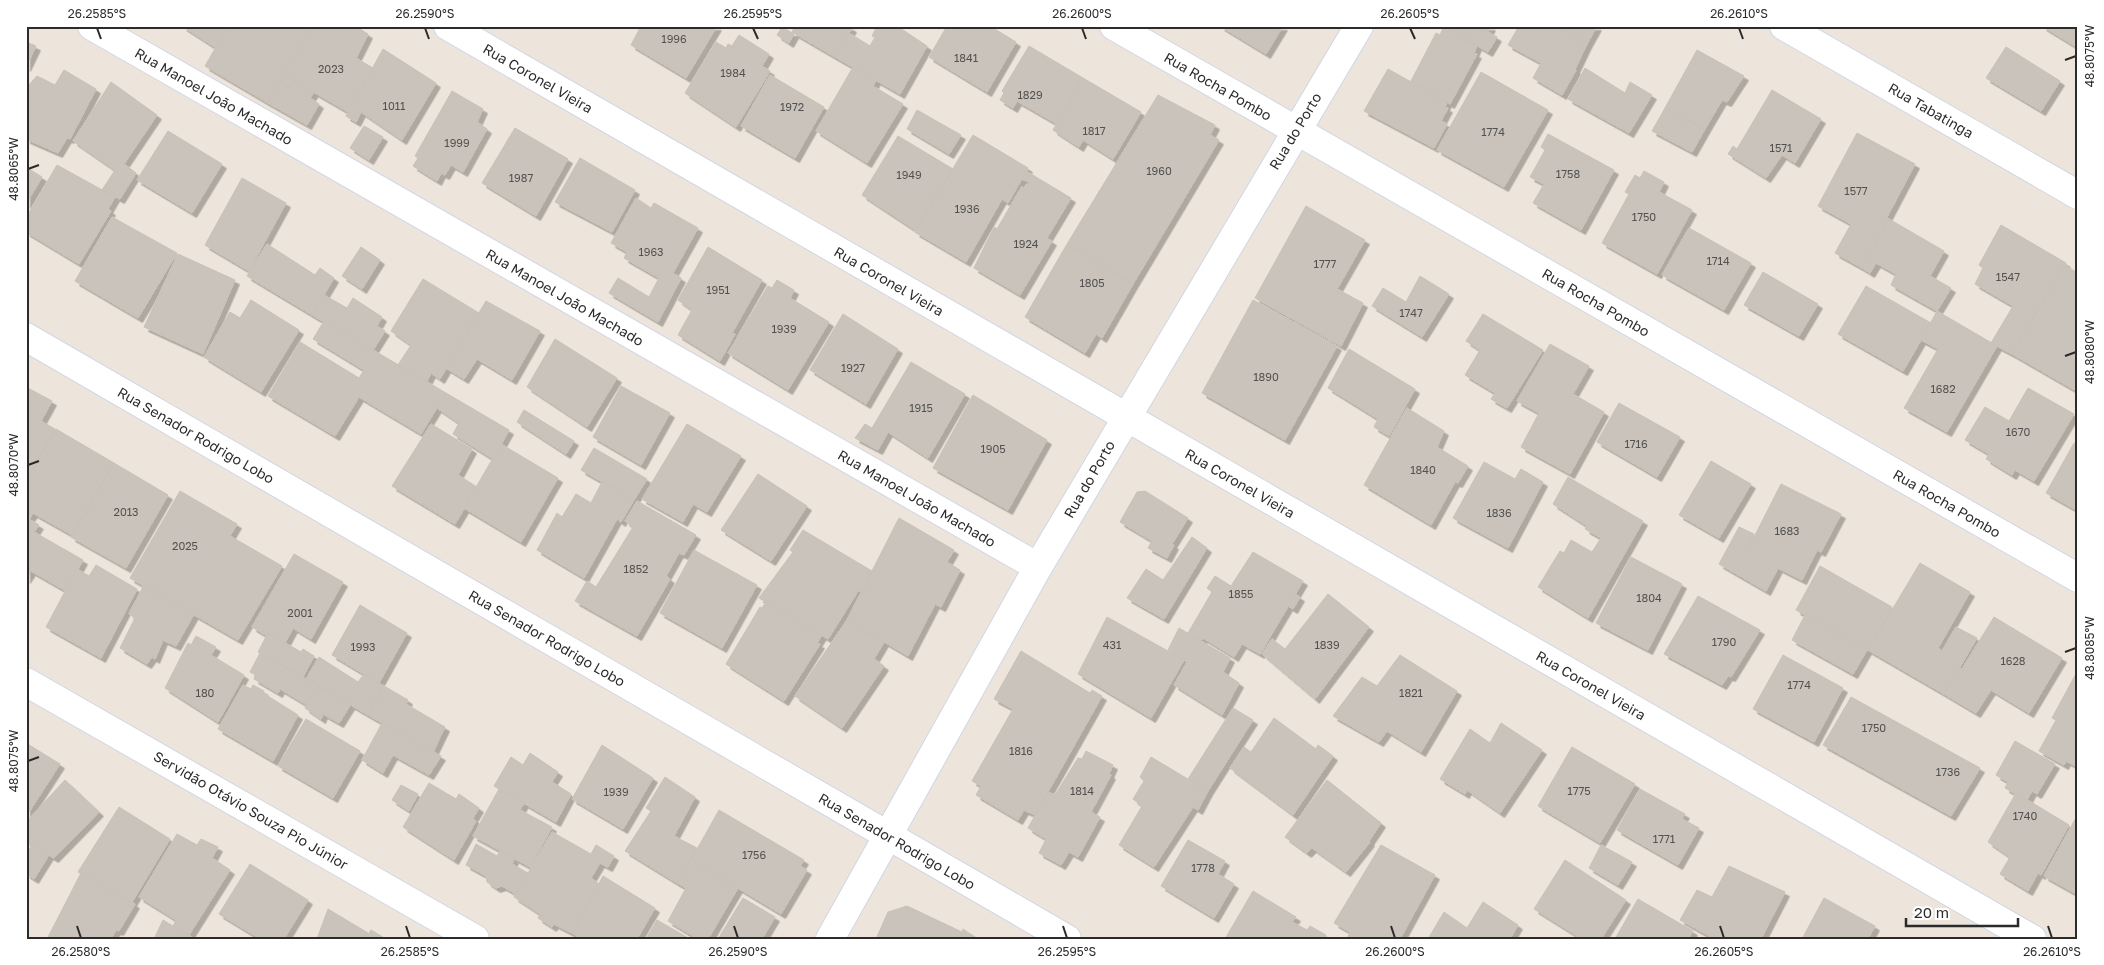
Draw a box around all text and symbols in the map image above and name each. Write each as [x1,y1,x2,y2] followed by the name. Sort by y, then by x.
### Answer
[68,6,127,21] text: 26.2585°S
[396,6,455,21] text: 26.2590°S
[724,6,782,21] text: 26.2595°S
[1052,6,1112,21] text: 26.2600°S
[1381,6,1440,21] text: 26.2605°S
[1710,6,1768,21] text: 26.2610°S
[2082,24,2097,87] text: 48.8075°W
[661,32,687,45] house number: 1996
[480,40,596,116] street label: Rua Coronel Vieira
[132,44,296,148] street label: Rua Manoel João Machado
[1161,48,1275,124] street label: Rua Rocha Pombo
[954,51,978,64] house number: 1841
[318,62,344,75] house number: 2023
[720,66,746,79] house number: 1984
[1885,79,1977,141] street label: Rua Tabatinga
[1017,88,1043,101] house number: 1829
[1265,89,1325,173] street label: Rua do Porto
[383,99,405,112] house number: 1011
[780,100,804,113] house number: 1972
[1082,124,1106,137] house number: 1817
[1481,125,1505,138] house number: 1774
[444,136,470,149] house number: 1999
[6,137,21,201] text: 48.8065°W
[1770,141,1792,154] house number: 1571
[1146,164,1172,177] house number: 1960
[1556,167,1580,180] house number: 1758
[896,168,922,181] house number: 1949
[509,171,533,184] house number: 1987
[1844,184,1868,197] house number: 1577
[954,202,980,215] house number: 1936
[1632,210,1656,223] house number: 1750
[1013,237,1039,250] house number: 1924
[831,243,947,319] street label: Rua Coronel Vieira
[483,245,647,349] street label: Rua Manoel João Machado
[638,245,664,258] house number: 1963
[1706,254,1730,267] house number: 1714
[1314,257,1337,270] house number: 1777
[1539,264,1653,340] street label: Rua Rocha Pombo
[1996,270,2020,283] house number: 1547
[1079,276,1105,289] house number: 1805
[706,283,730,296] house number: 1951
[1399,306,1423,319] house number: 1747
[2082,320,2097,384] text: 48.8080°W
[771,322,797,335] house number: 1939
[841,361,865,374] house number: 1927
[1253,370,1279,383] house number: 1890
[1930,382,1956,395] house number: 1682
[115,383,277,487] street label: Rua Senador Rodrigo Lobo
[909,401,933,414] house number: 1915
[2006,425,2030,438] house number: 1670
[6,433,21,497] text: 48.8070°W
[1060,437,1118,521] street label: Rua do Porto
[1624,437,1648,450] house number: 1716
[980,442,1006,455] house number: 1905
[1182,445,1298,521] street label: Rua Coronel Vieira
[835,446,999,550] street label: Rua Manoel João Machado
[1410,463,1436,476] house number: 1840
[1890,465,2004,541] street label: Rua Rocha Pombo
[114,505,138,518] house number: 2013
[1486,506,1512,519] house number: 1836
[1774,524,1800,537] house number: 1683
[172,539,198,552] house number: 2025
[624,562,648,575] house number: 1852
[466,586,628,690] street label: Rua Senador Rodrigo Lobo
[1229,587,1253,600] house number: 1855
[1636,591,1662,604] house number: 1804
[287,606,313,619] house number: 2001
[2082,616,2097,680] text: 48.8085°W
[1712,635,1736,648] house number: 1790
[1103,638,1121,651] house number: 431
[1314,638,1340,651] house number: 1839
[350,640,376,653] house number: 1993
[1533,647,1649,723] street label: Rua Coronel Vieira
[2000,654,2026,667] house number: 1628
[1787,678,1811,691] house number: 1774
[196,686,215,699] house number: 180
[1399,686,1423,699] house number: 1821
[1862,721,1886,734] house number: 1750
[6,729,21,792] text: 48.8075°W
[1009,744,1033,757] house number: 1816
[151,747,352,873] street label: Servidão Otávio Souza Pio Júnior
[1936,765,1960,778] house number: 1736
[1070,784,1094,797] house number: 1814
[1567,784,1591,797] house number: 1775
[603,785,629,798] house number: 1939
[816,789,978,893] street label: Rua Senador Rodrigo Lobo
[2013,809,2038,822] house number: 1740
[1653,832,1675,845] house number: 1771
[742,848,766,861] house number: 1756
[1191,861,1215,874] house number: 1778
[1906,895,2019,927] scale bar
[1914,903,1949,921] text: 20 m
[52,944,111,959] text: 26.2580°S
[381,944,440,959] text: 26.2585°S
[709,944,768,959] text: 26.2590°S
[1038,944,1096,959] text: 26.2595°S
[1365,944,1425,959] text: 26.2600°S
[1695,944,1754,959] text: 26.2605°S
[2023,944,2081,959] text: 26.2610°S

